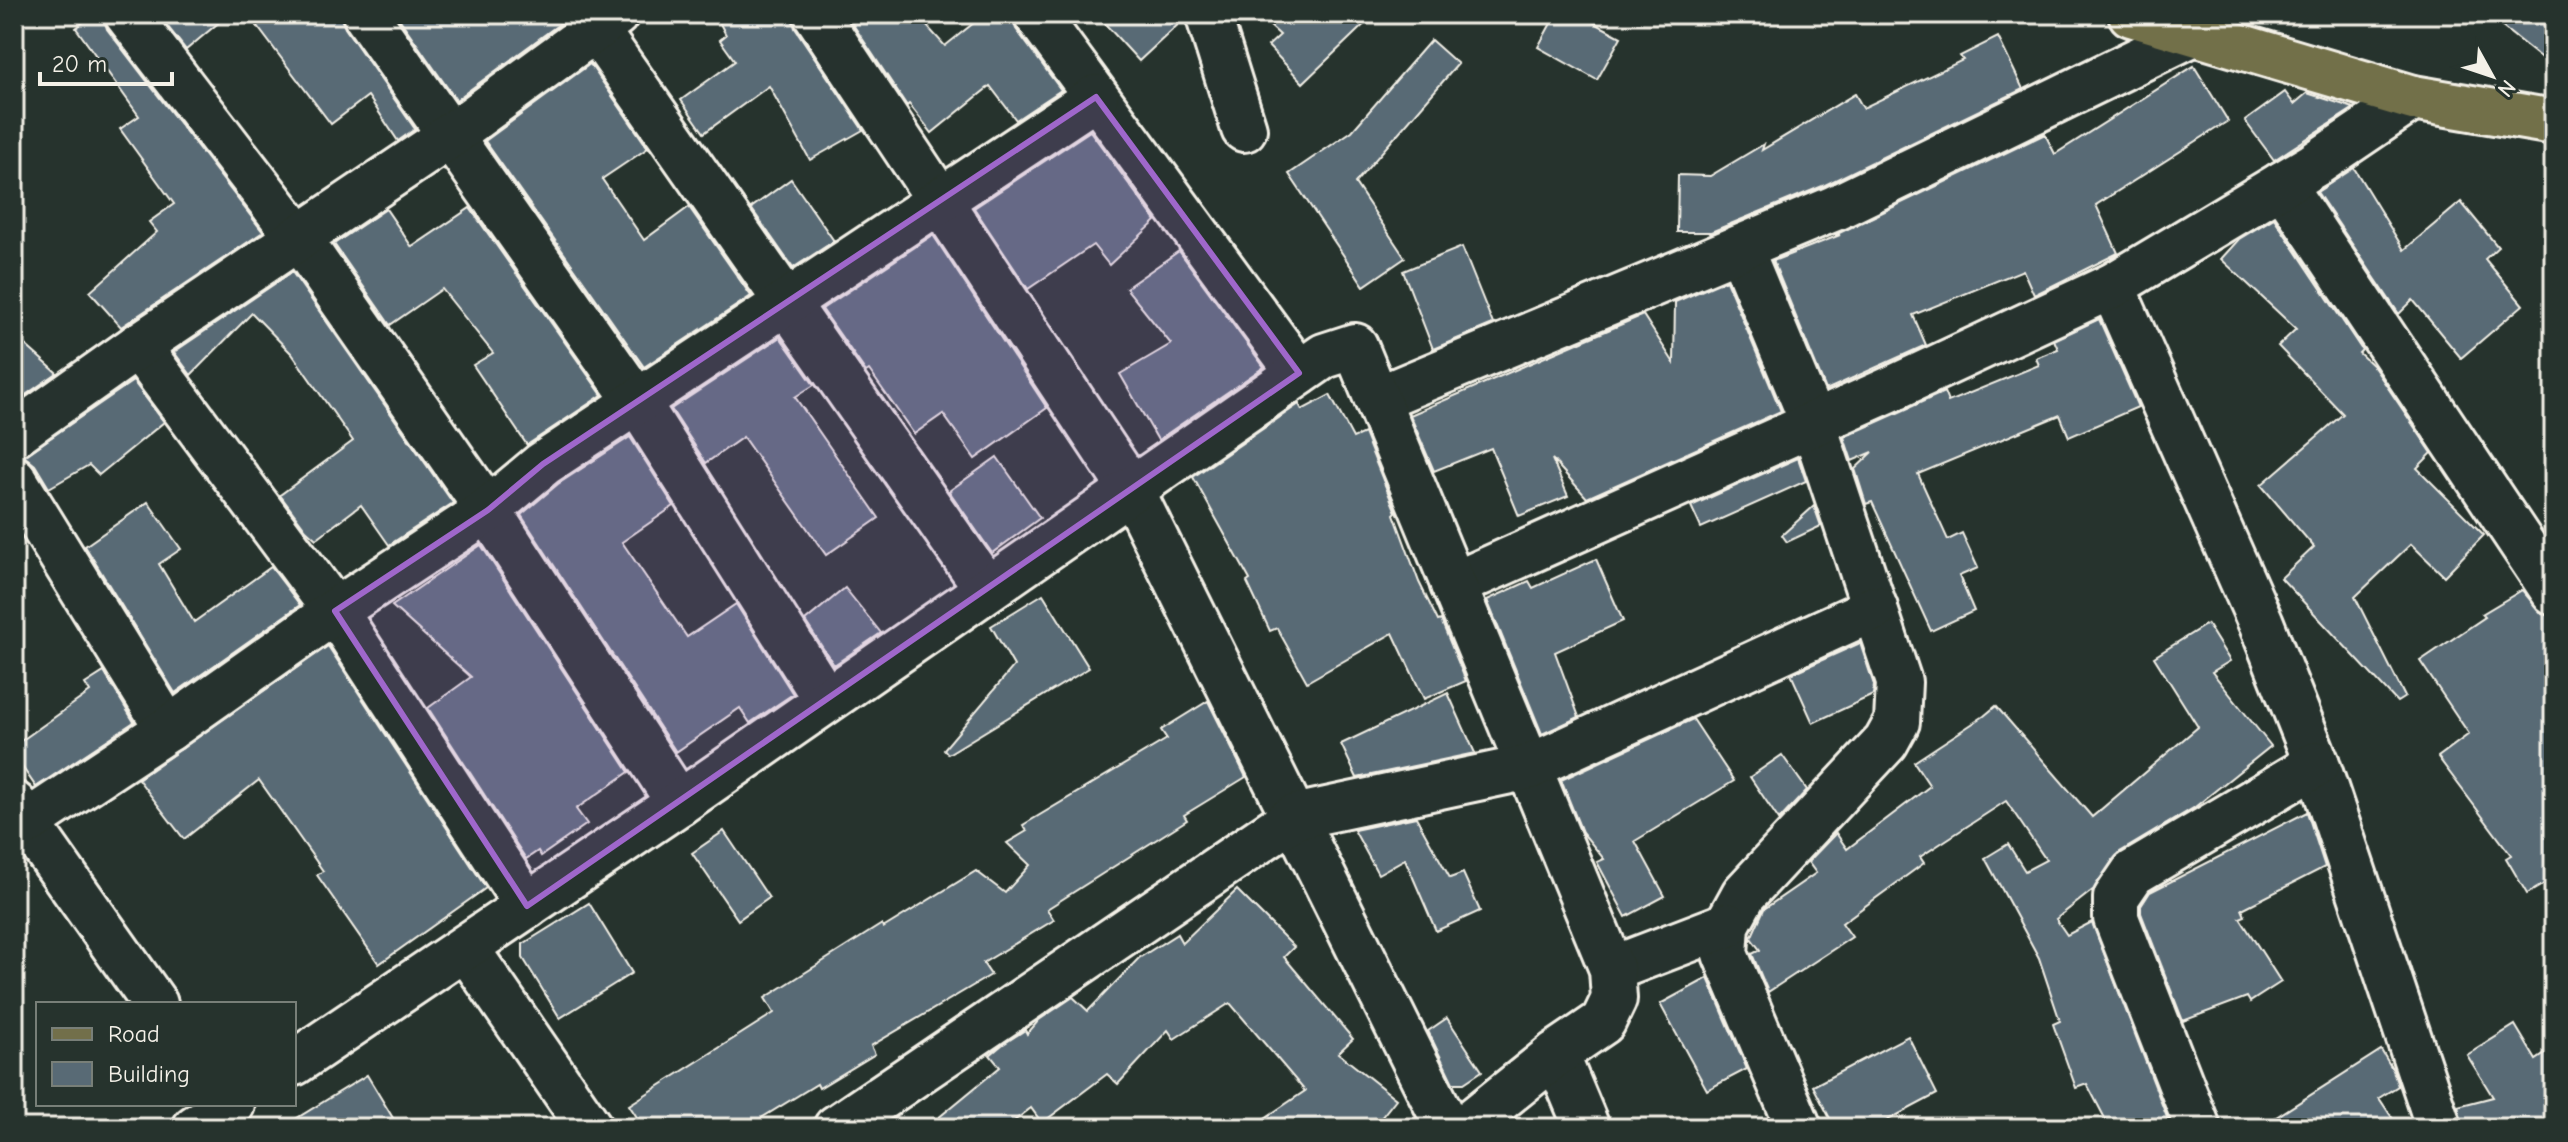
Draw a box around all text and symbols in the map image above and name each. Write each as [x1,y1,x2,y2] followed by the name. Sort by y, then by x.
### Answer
[40,36,172,86] scale bar
[2452,36,2532,116] north arrow
[52,50,107,78] text: 20 m
[2492,74,2521,102] text: N
[36,1002,296,1106] legend
[108,1020,160,1048] text: Road
[108,1060,190,1088] text: Building

